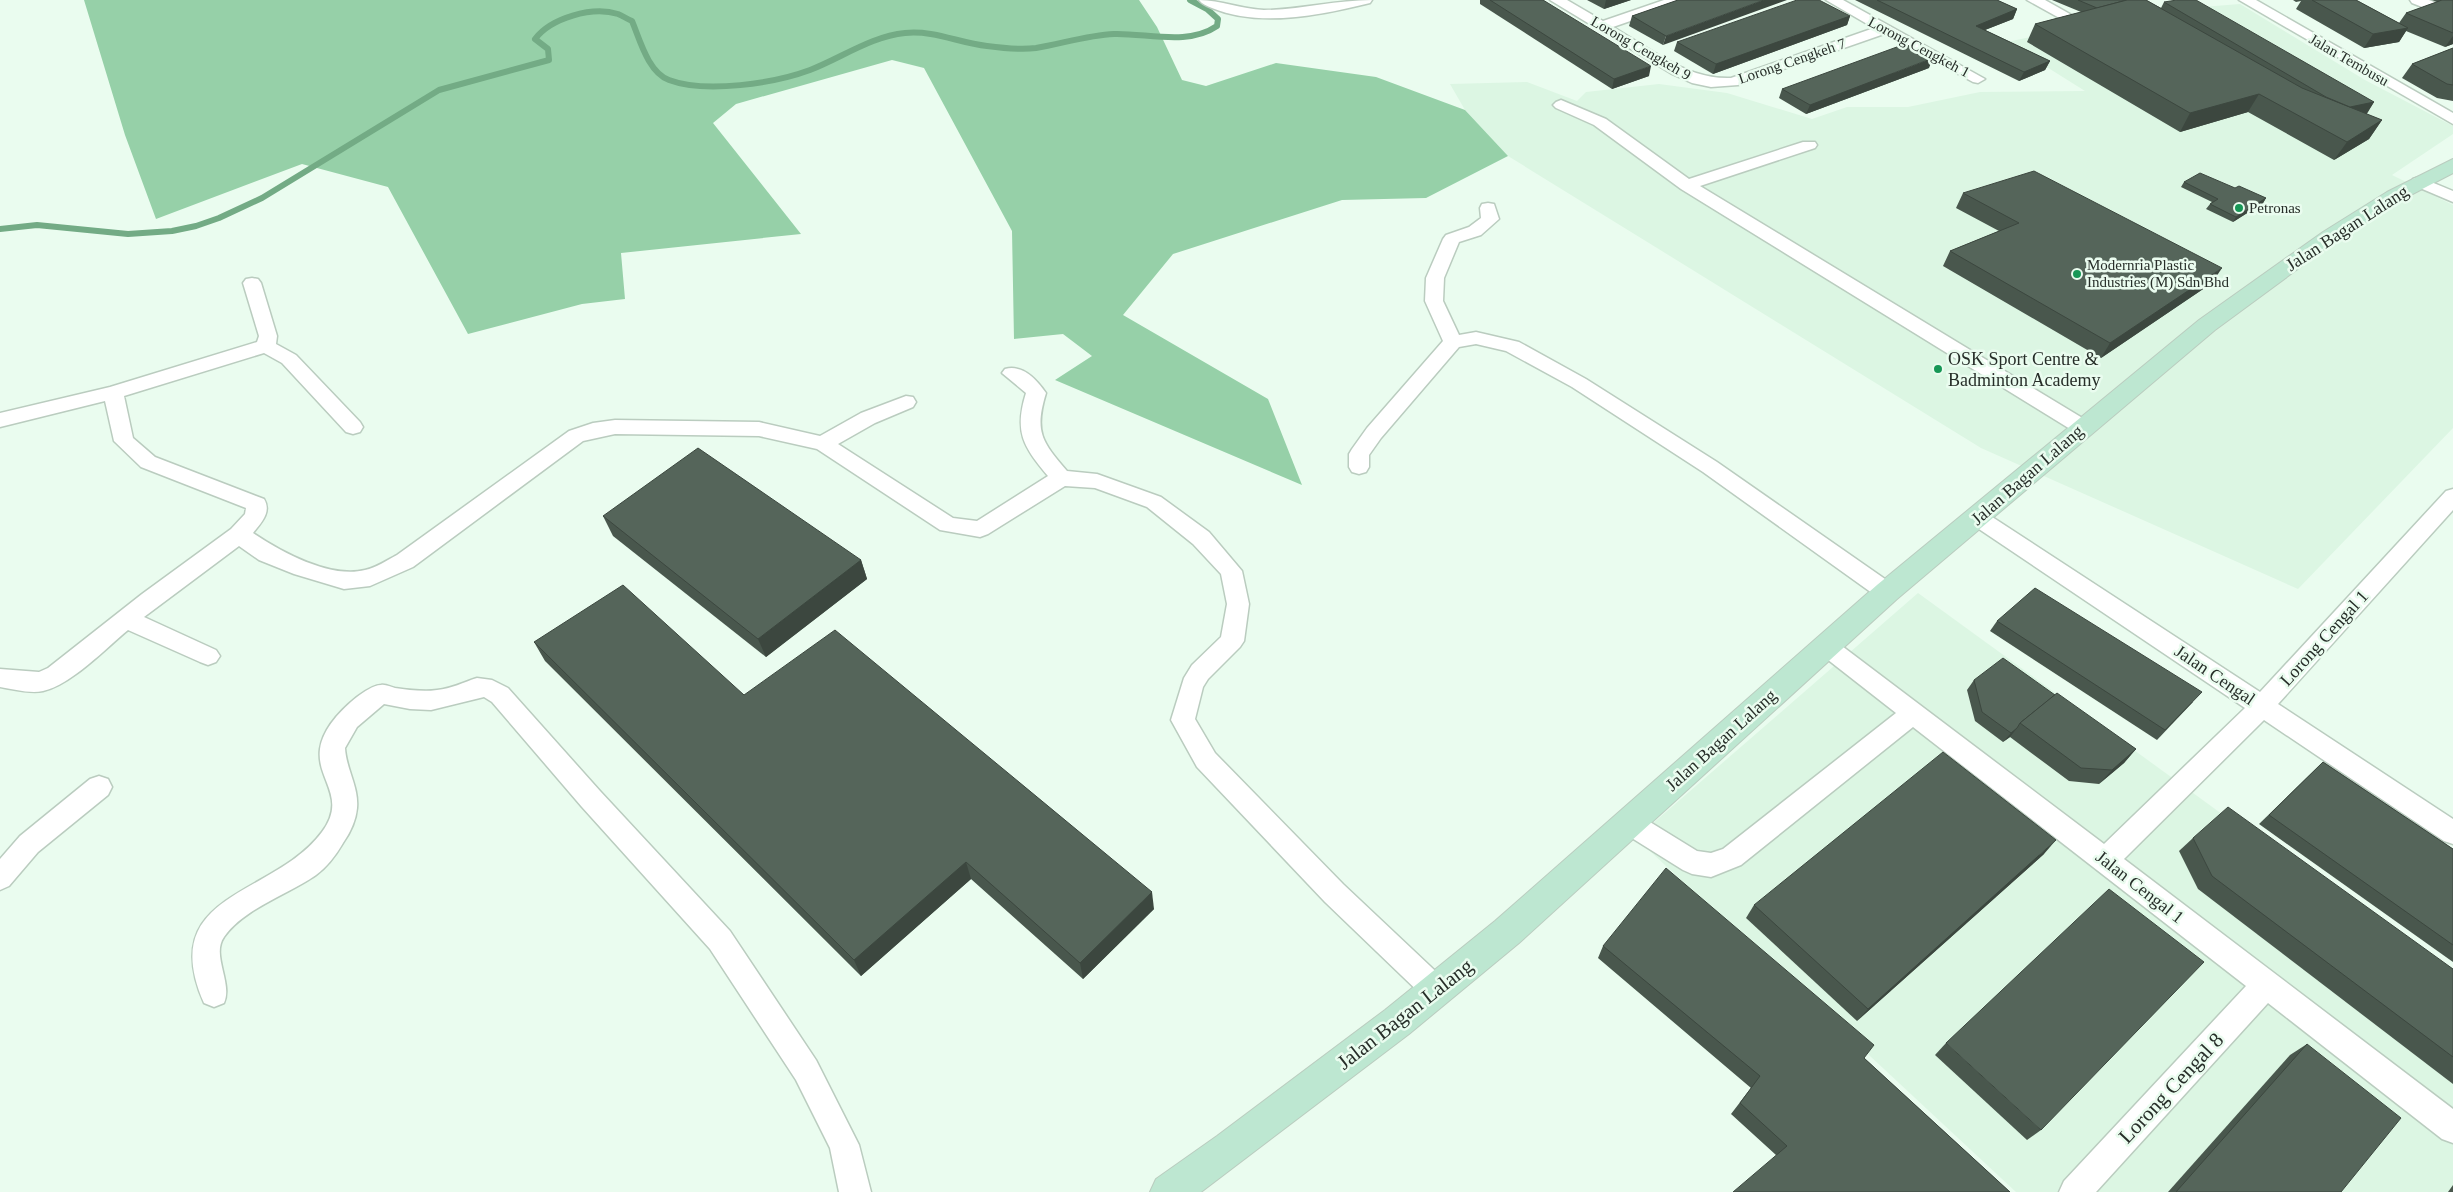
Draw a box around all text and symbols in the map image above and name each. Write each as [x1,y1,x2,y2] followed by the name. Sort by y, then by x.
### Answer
[1588,13,1694,83] street label: Lorong Cengkeh 9
[1866,14,1972,80] street label: Lorong Cengkeh 1
[2306,31,2392,89] street label: Jalan Tembusu
[1736,35,1848,87] street label: Lorong Cengkeh 7
[2282,181,2412,275] street label: Jalan Bagan Lalang
[2249,200,2301,216] place label: Petronas
[2233,202,2245,214] marker: Petronas
[2087,257,2230,291] place label: Modernria Plastic Industries (M) Sdn Bhd
[2071,268,2083,280] marker: Modernria Plastic Industries (M) Sdn Bhd
[1948,349,2100,390] place label: OSK Sport Centre & Badminton Academy
[1932,363,1944,375] marker: OSK Sport Centre & Badminton Academy
[1967,421,2087,529] street label: Jalan Bagan Lalang
[2276,586,2372,690] street label: Lorong Cengal 1
[2171,641,2259,709] street label: Jalan Cengal
[1662,685,1780,795] street label: Jalan Bagan Lalang
[2092,846,2188,928] street label: Jalan Cengal 1
[1332,953,1478,1074] street label: Jalan Bagan Lalang
[2114,1028,2228,1148] street label: Lorong Cengal 8

